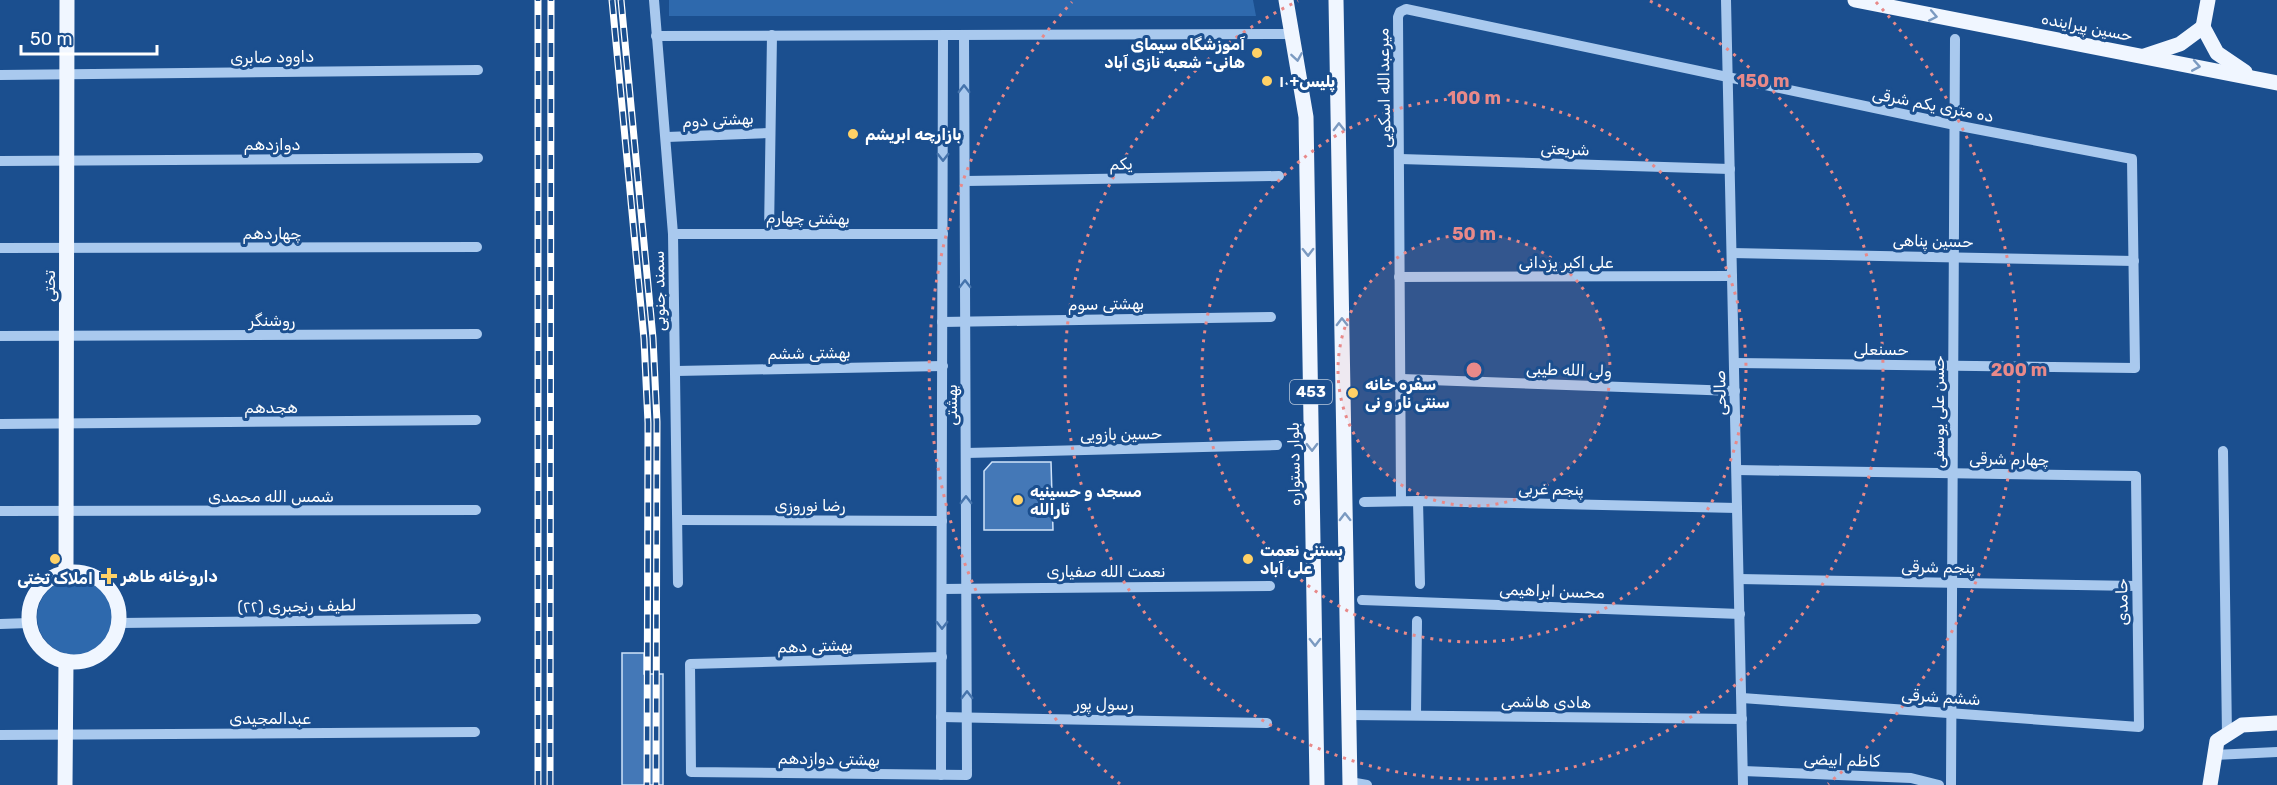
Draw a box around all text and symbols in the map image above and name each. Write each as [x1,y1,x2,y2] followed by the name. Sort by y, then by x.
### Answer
[1927,9,1937,22] one-way arrow
[2039,9,2134,46] street label: حسین پیراینده
[21,18,158,56] scale bar
[30,28,73,50] text: 50 m
[1373,28,1396,148] street label: میرعبدالله اسکویی
[1104,35,1245,72] place label: آموزشگاه سیمای هانی- شعبه نازی آباد
[1250,46,1264,60] marker: آموزشگاه سیمای هانی- شعبه نازی آباد
[230,47,314,68] street label: داوود صابری
[1291,53,1303,62] one-way arrow
[2191,59,2201,72] one-way arrow
[1736,70,1790,92] text: 150 m
[1279,72,1335,93] place label: پلیس+۱۰
[1260,74,1274,88] marker: پلیس+۱۰
[1871,84,1995,127] street label: ده متری یکم شرقی
[958,85,970,94] one-way arrow
[1447,87,1501,109] text: 100 m
[682,109,754,132] street label: بهشتی دوم
[1332,122,1345,131] one-way arrow
[865,125,961,145] place label: بازارچه ابریشم
[846,127,860,141] marker: بازارچه ابریشم
[244,135,300,155] street label: دوازدهم
[1540,139,1590,160] street label: شریعتی
[937,152,949,161] one-way arrow
[1109,154,1133,175] street label: یکم
[766,208,850,229] street label: بهشتی چهارم
[1452,223,1496,245] text: 50 m
[242,224,302,244] street label: چهاردهم
[1892,231,1974,252] street label: حسین پناهی
[1302,247,1314,256] one-way arrow
[649,250,670,332] street label: سمند جنوبی
[1519,253,1614,273] street label: علی اکبر یزدانی
[40,270,59,302] street label: تختی
[959,280,971,289] one-way arrow
[1068,294,1144,315] street label: بهشتی سوم
[248,311,295,331] street label: روشنگر
[1336,317,1348,326] one-way arrow
[1853,340,1909,359] street label: حسنعلی
[767,343,851,364] street label: بهشتی ششم
[1929,355,1949,469] street label: حسن علی یوسفی
[1526,359,1612,382] street label: ولی الله طیبی
[1991,359,2047,381] text: 200 m
[1464,360,1484,380] centre of rings
[1710,370,1730,416] street label: صالحی
[1365,375,1450,412] place label: سفره خانه سنتی نار و نی
[1290,380,1332,404] road number: 453
[942,384,962,426] street label: بهشتی
[1346,386,1360,400] marker: سفره خانه سنتی نار و نی
[244,398,298,418] street label: هجدهم
[1284,422,1305,506] street label: بلوار دستواره
[1080,424,1162,445] street label: حسین بازویی
[1305,442,1318,451] one-way arrow
[1969,449,2049,470] street label: چهارم شرقی
[1518,479,1584,500] street label: پنجم غربی
[1030,482,1142,519] place label: مسجد و حسینیه ثارالله
[208,487,334,506] street label: شمس الله محمدی
[1011,493,1025,507] marker: مسجد و حسینیه ثارالله
[775,496,845,516] street label: رضا نوروزی
[960,496,972,505] one-way arrow
[1339,512,1351,521] one-way arrow
[1260,541,1343,578] place label: بستنی نعمت علی آباد
[48,552,62,566] marker: املاک تختی
[1241,552,1255,566] marker: بستنی نعمت علی آباد
[1901,557,1975,578] street label: پنجم شرقی
[1046,562,1166,582] street label: نعمت الله صفیاری
[120,567,218,586] place label: داروخانه طاهر
[17,569,93,588] place label: املاک تختی
[102,569,116,583] marker: داروخانه طاهر
[2112,578,2132,626] street label: حامدی
[1499,580,1605,603] street label: محسن ابراهیمی
[237,595,357,618] street label: لطیف رنجبری (۲۲)
[936,620,948,629] one-way arrow
[777,635,853,658] street label: بهشتی دهم
[1309,637,1321,646] one-way arrow
[1901,685,1981,710] street label: ششم شرقی
[961,691,973,700] one-way arrow
[1501,692,1591,712] street label: هادی هاشمی
[1073,694,1134,715] street label: رسول پور
[229,709,311,728] street label: عبدالمجیدی
[778,749,880,770] street label: بهشتی دوازدهم
[1803,749,1881,772] street label: کاظم ابیضی

